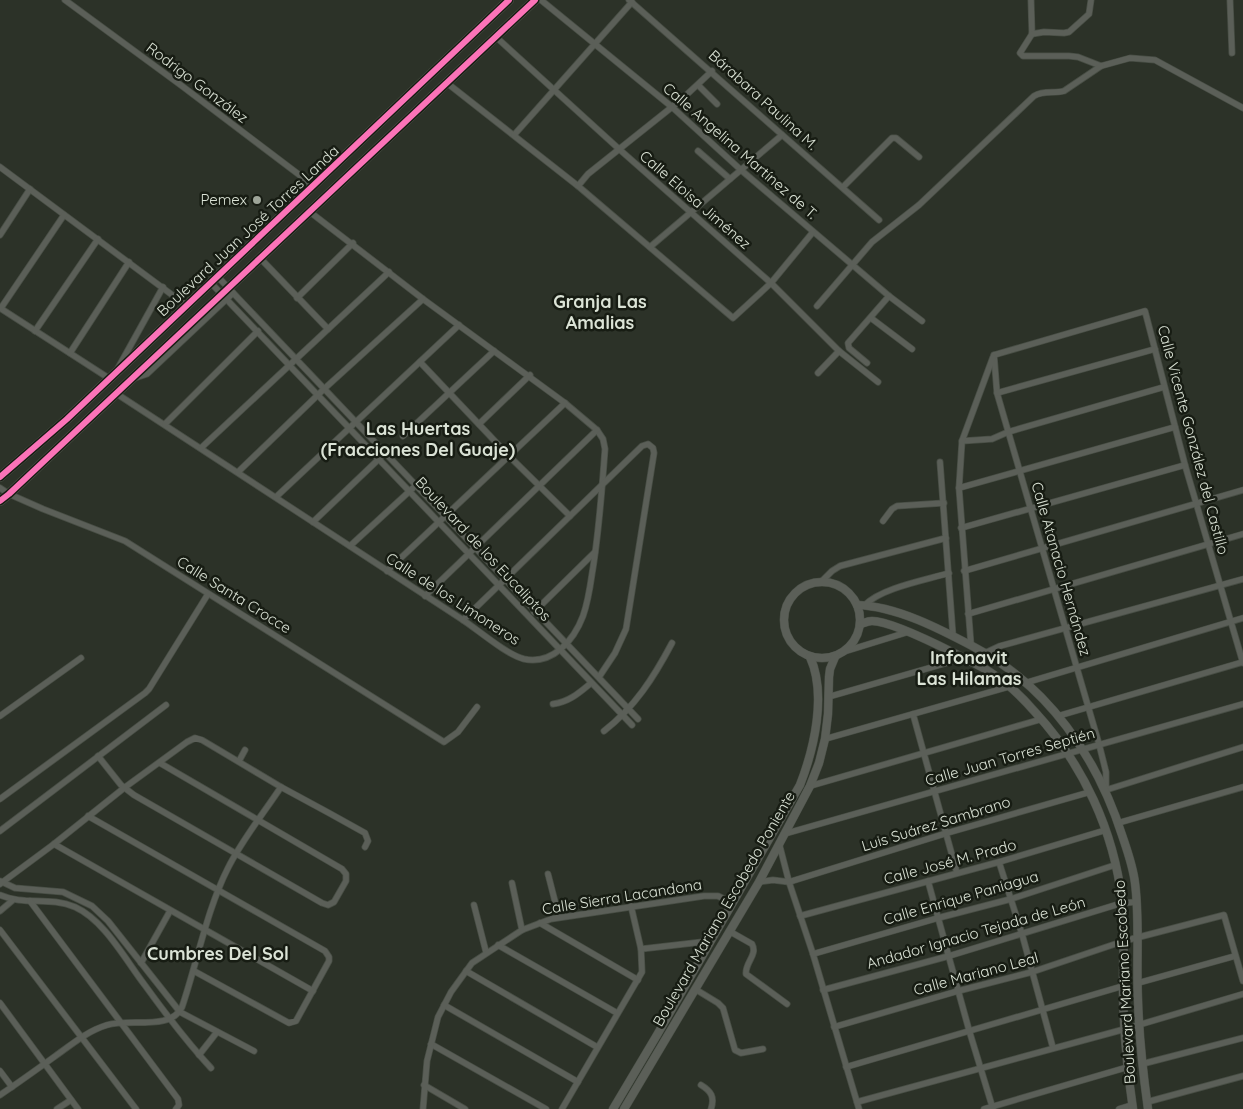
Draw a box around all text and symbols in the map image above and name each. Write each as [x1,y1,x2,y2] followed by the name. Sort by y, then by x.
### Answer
[143,38,252,127] street label: Rodrigo González
[705,46,822,154] street label: Bárabara Paulina M.
[659,78,821,223] street label: Calle Angelina Martínez de T.
[153,141,343,320] street label: Boulevard Juan José Torres Landa
[636,146,755,253] street label: Calle Eloisa Jiménez
[200,190,247,209] place label: Pemex
[251,194,263,206] marker: Pemex
[553,290,647,334] district label: Granja Las Amalias
[1154,323,1233,557] street label: Calle Vicente González del Castillo
[321,417,515,461] district label: Las Huertas (Fracciones Del Guaje)
[411,473,555,625] street label: Boulevard de los Eucaliptos
[1028,480,1095,658] street label: Calle Atanacio Hernández
[383,548,524,649] street label: Calle de los Limoneros
[174,552,295,637] street label: Calle Santa Crocce
[916,646,1022,690] district label: Infonavit Las Hilamas
[923,723,1097,790] street label: Calle Juan Torres Septién
[648,788,799,1030] street label: Boulevard Mariano Escobedo Poniente
[859,792,1013,855] street label: Luis Suárez Sambrano
[882,835,1018,888] street label: Calle José M. Prado
[881,866,1041,929] street label: Calle Enrique Paniagua
[541,874,703,919] street label: Calle Sierra Lacandona
[1110,880,1139,1084] street label: Boulevard Mariano Escobedo
[864,892,1087,973] street label: Andador Ignacio Tejada de León
[147,942,289,965] district label: Cumbres Del Sol
[911,948,1040,999] street label: Calle Mariano Leal

